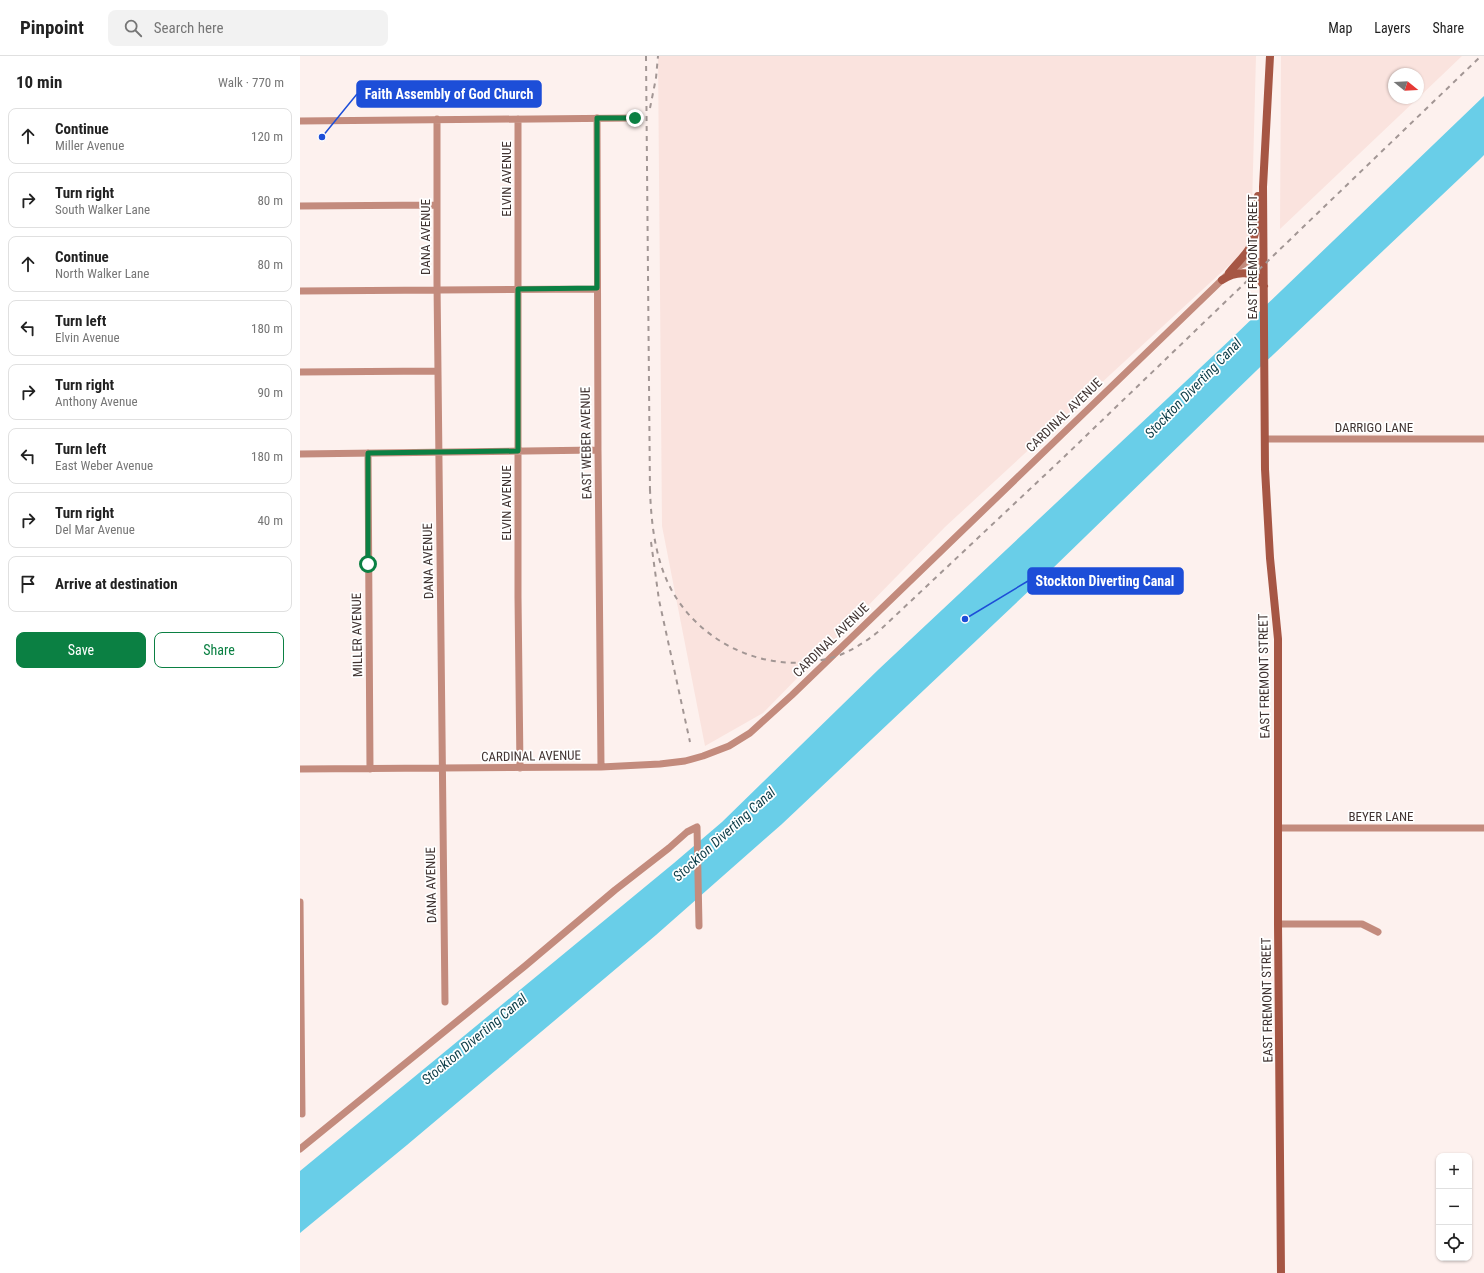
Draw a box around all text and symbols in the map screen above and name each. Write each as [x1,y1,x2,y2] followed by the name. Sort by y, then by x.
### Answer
[108,10,388,46] search box
[20,16,84,39] text: Pinpoint
[122,17,144,39] icon: search
[154,19,224,37] text: Search here
[1328,20,1352,36] text: Map
[1374,20,1411,36] text: Layers
[1433,20,1464,36] text: Share
[1388,68,1424,104] north arrow
[16,72,62,92] text: 10 min
[218,75,284,90] text: Walk · 770 m
[357,81,541,107] callout: Faith Assembly of God Church
[365,86,533,102] text: Faith Assembly of God Church
[626,109,644,127] route end
[55,120,109,138] text: Continue
[17,125,39,147] icon: ahead
[251,129,283,144] text: 120 m
[55,138,124,153] text: Miller Avenue
[499,141,514,217] street label: ELVIN AVENUE
[55,184,114,202] text: Turn right
[17,189,39,211] icon: right
[257,193,283,208] text: 80 m
[1245,194,1260,320] street label: EAST FREMONT STREET
[418,199,433,275] street label: DANA AVENUE
[55,202,150,217] text: South Walker Lane
[55,248,109,266] text: Continue
[17,253,39,275] icon: ahead
[257,257,283,272] text: 80 m
[55,266,149,281] text: North Walker Lane
[55,312,106,330] text: Turn left
[17,317,39,339] icon: left
[251,321,283,336] text: 180 m
[55,330,120,345] text: Elvin Avenue
[1141,334,1245,441] water label: Stockton Diverting Canal
[1023,375,1105,455] street label: CARDINAL AVENUE
[55,376,114,394] text: Turn right
[17,381,39,403] icon: right
[257,385,283,400] text: 90 m
[578,387,594,499] street label: EAST WEBER AVENUE
[55,394,138,409] text: Anthony Avenue
[1335,420,1413,435] street label: DARRIGO LANE
[55,440,106,458] text: Turn left
[17,445,39,467] icon: left
[251,449,283,464] text: 180 m
[55,458,153,473] text: East Weber Avenue
[499,465,514,541] street label: ELVIN AVENUE
[55,504,114,522] text: Turn right
[17,509,39,531] icon: right
[257,513,283,528] text: 40 m
[55,522,135,537] text: Del Mar Avenue
[420,523,436,599] street label: DANA AVENUE
[359,555,377,573] route start
[1028,568,1183,594] callout: Stockton Diverting Canal
[17,573,39,595] icon: arrive
[1036,573,1174,589] text: Stockton Diverting Canal
[55,575,178,593] text: Arrive at destination
[349,593,365,677] street label: MILLER AVENUE
[790,600,872,680] street label: CARDINAL AVENUE
[1255,613,1273,739] street label: EAST FREMONT STREET
[16,632,146,668] button: Save
[154,632,284,668] button: Share
[481,748,581,764] street label: CARDINAL AVENUE
[670,783,779,884] water label: Stockton Diverting Canal
[1348,809,1414,824] street label: BEYER LANE
[423,847,439,923] street label: DANA AVENUE
[1258,937,1276,1063] street label: EAST FREMONT STREET
[418,990,530,1088] water label: Stockton Diverting Canal
[1436,1153,1472,1261] map controls
[1436,1153,1472,1189] button: +
[1436,1189,1472,1225] button: −
[1436,1225,1472,1261] button: locate

